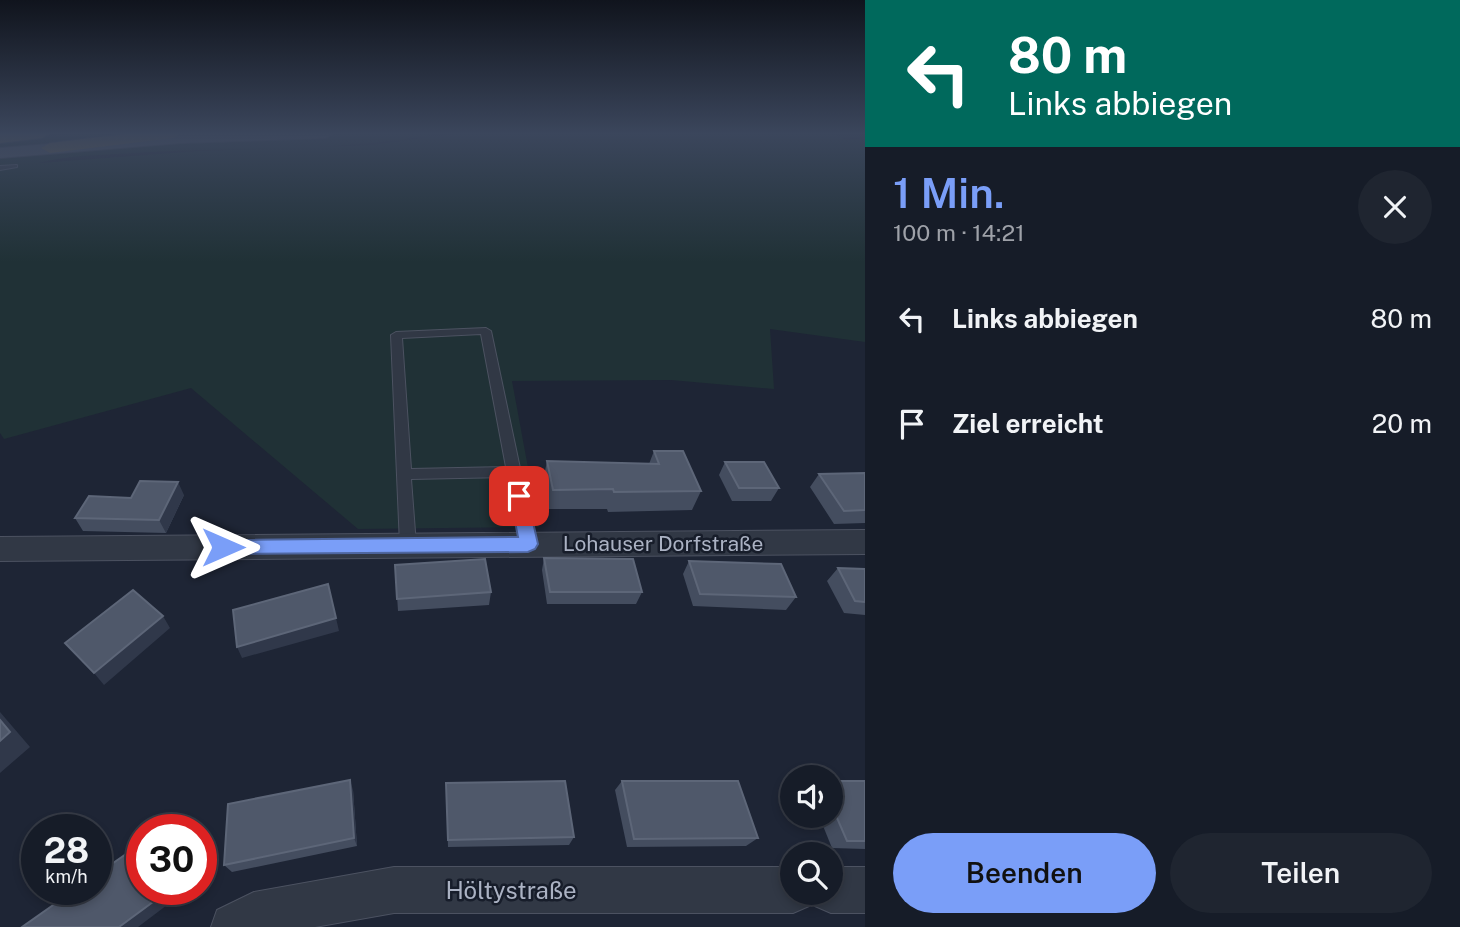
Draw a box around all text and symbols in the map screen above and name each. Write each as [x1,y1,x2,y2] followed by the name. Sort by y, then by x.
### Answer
[1008,26,1127,84] text: 80 m
[893,28,984,119] icon: left
[1008,85,1232,122] text: Links abbiegen
[893,168,1004,217] text: 1 Min.
[1358,170,1432,244] button: close
[893,219,1025,246] text: 100 m · 14:21
[893,300,931,338] icon: left
[952,303,1138,334] text: Links abbiegen
[1371,303,1432,334] text: 80 m
[893,405,931,443] icon: arrive
[952,408,1104,439] text: Ziel erreicht
[1372,408,1432,439] text: 20 m
[489,466,549,526] pin
[500,477,538,515] icon: arrive
[186,510,260,584] position arrow
[563,531,763,556] street label: Lohauser Dorfstraße
[780,765,843,905] map controls
[780,765,843,828] button: sound
[126,814,217,905] speed limit sign: 30
[44,830,89,871] text: 28
[893,833,1156,913] button: Beenden
[1170,833,1432,913] button: Teilen
[780,842,843,905] button: search
[45,866,88,887] text: km/h
[445,876,577,904] street label: Höltystraße

